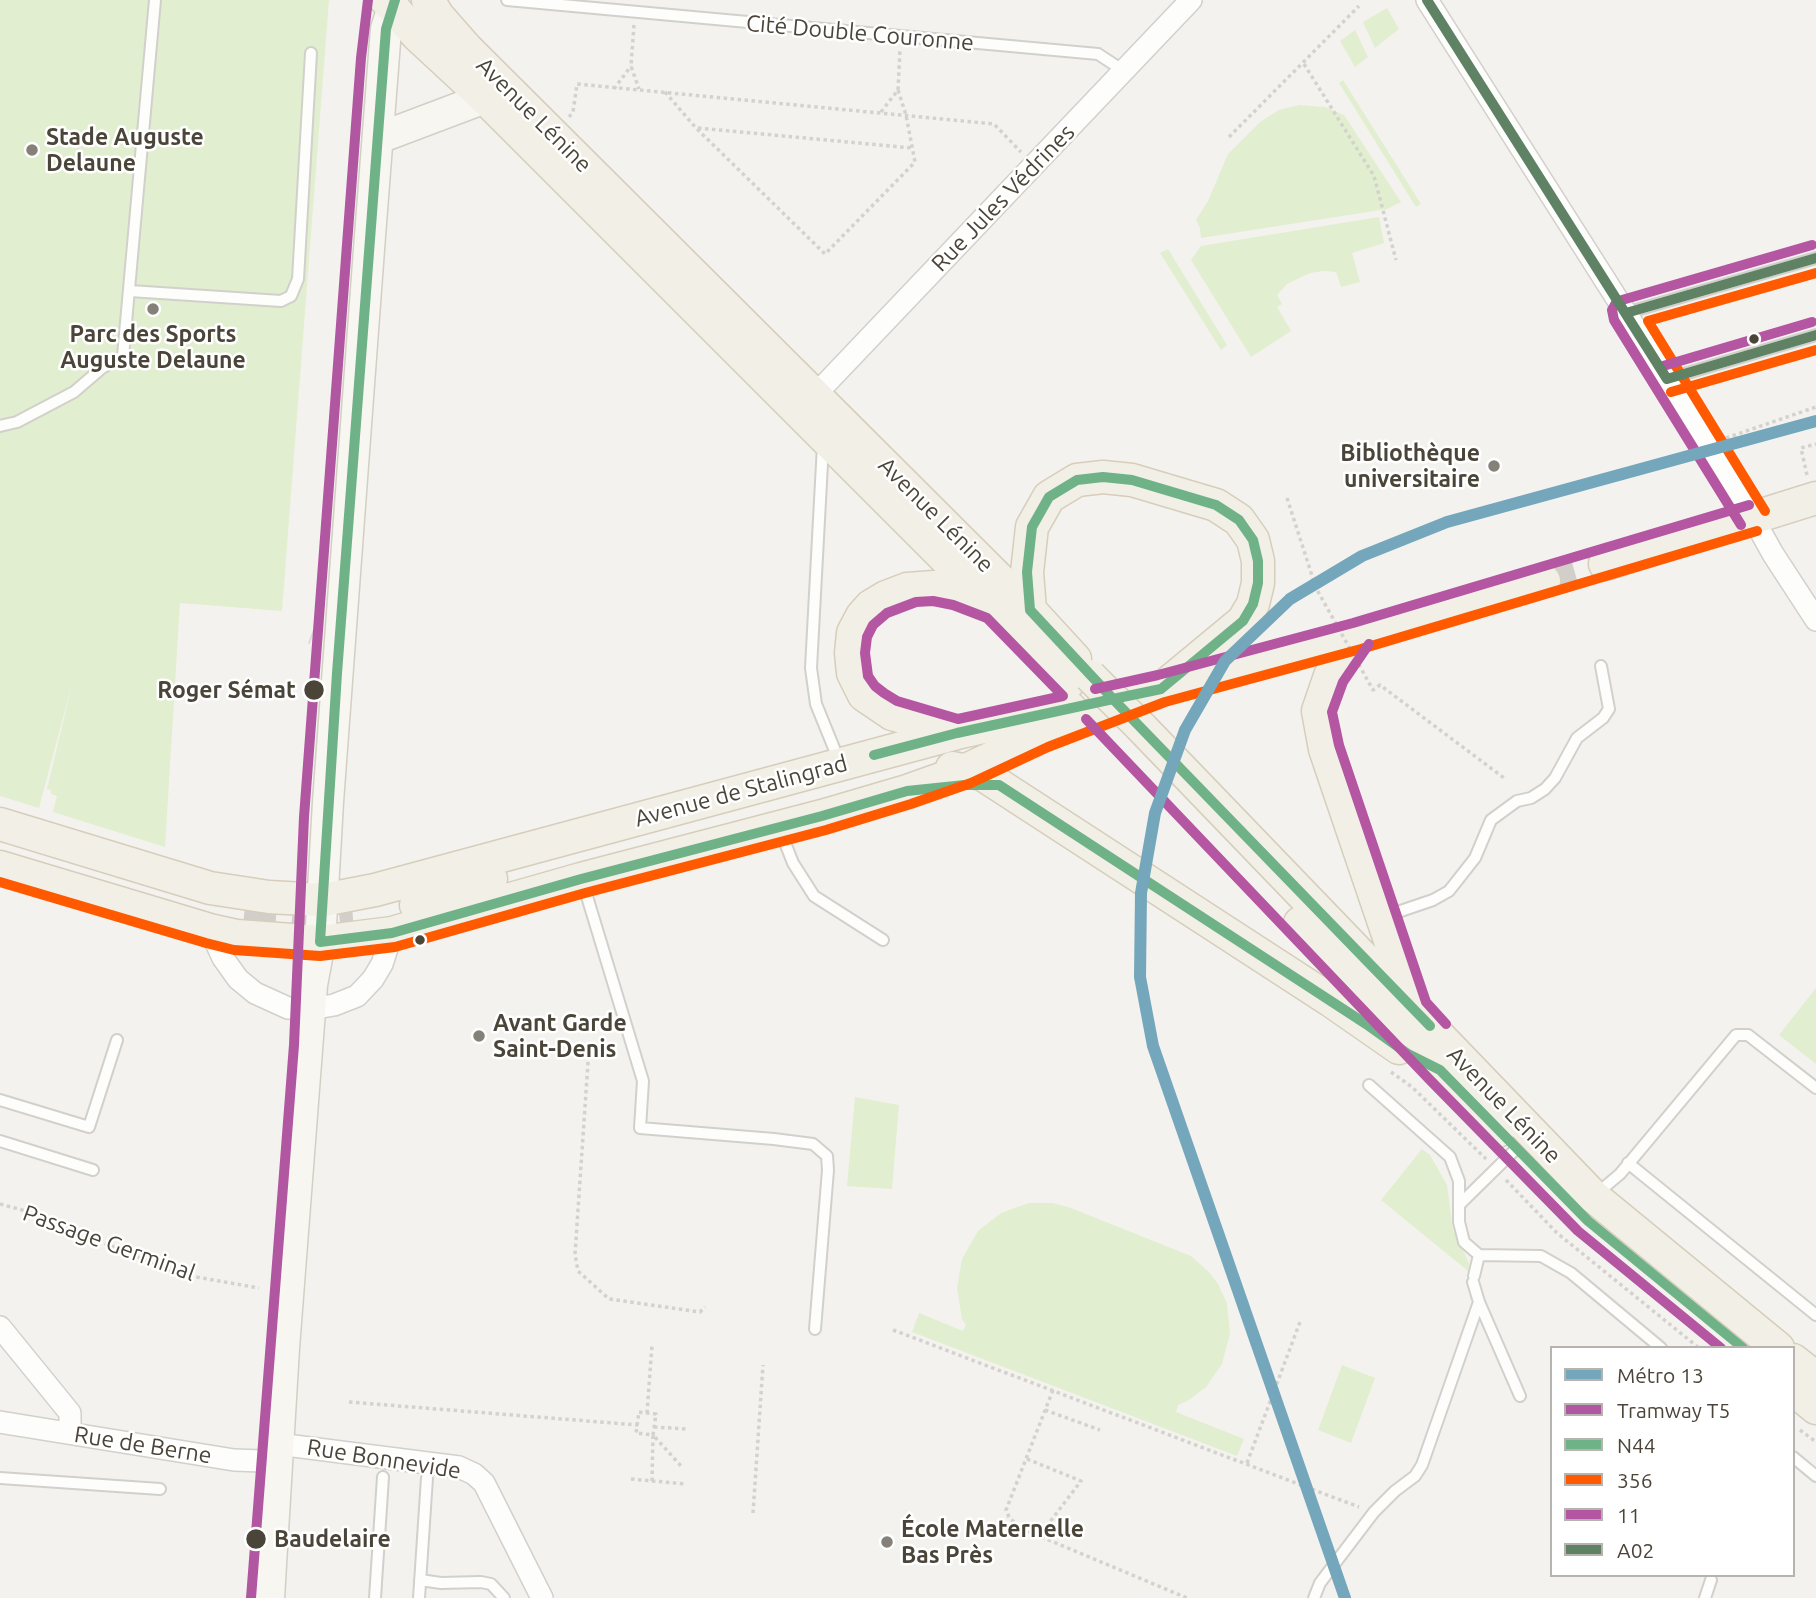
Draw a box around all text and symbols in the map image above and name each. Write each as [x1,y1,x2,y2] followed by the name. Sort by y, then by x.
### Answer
[745,9,975,57] street label: Cité Double Couronne
[471,52,597,178] street label: Avenue Lénine
[926,119,1080,277] street label: Rue Jules Védrines
[46,123,204,177] place label: Stade Auguste Delaune
[24,142,40,158] marker: Stade Auguste Delaune
[145,301,161,317] marker: Parc des Sports Auguste Delaune
[60,320,246,374] place label: Parc des Sports Auguste Delaune
[1747,332,1761,346] unlabelled marker
[1340,439,1480,493] place label: Bibliothèque universitaire
[873,452,999,578] street label: Avenue Lénine
[1486,458,1502,474] marker: Bibliothèque universitaire
[157,676,296,704] place label: Roger Sémat
[302,678,326,702] marker: Roger Sémat
[632,749,850,833] street label: Avenue de Stalingrad
[413,933,427,947] unlabelled marker
[493,1009,627,1063] place label: Avant Garde Saint-Denis
[471,1028,487,1044] marker: Avant Garde Saint-Denis
[1441,1041,1567,1169] street label: Avenue Lénine
[19,1199,199,1287] street label: Passage Germinal
[1550,1346,1795,1577] legend
[1617,1363,1704,1387] text: Métro 13
[1617,1398,1730,1422] text: Tramway T5
[72,1421,214,1469] street label: Rue de Berne
[305,1433,463,1485] street label: Rue Bonnevide
[1617,1433,1656,1457] text: N44
[1617,1468,1653,1492] text: 356
[1617,1503,1641,1527] text: 11
[901,1515,1084,1569] place label: École Maternelle Bas Près
[274,1525,391,1553] place label: Baudelaire
[244,1527,268,1551] marker: Baudelaire
[879,1534,895,1550] marker: École Maternelle Bas Près
[1617,1538,1654,1562] text: A02

